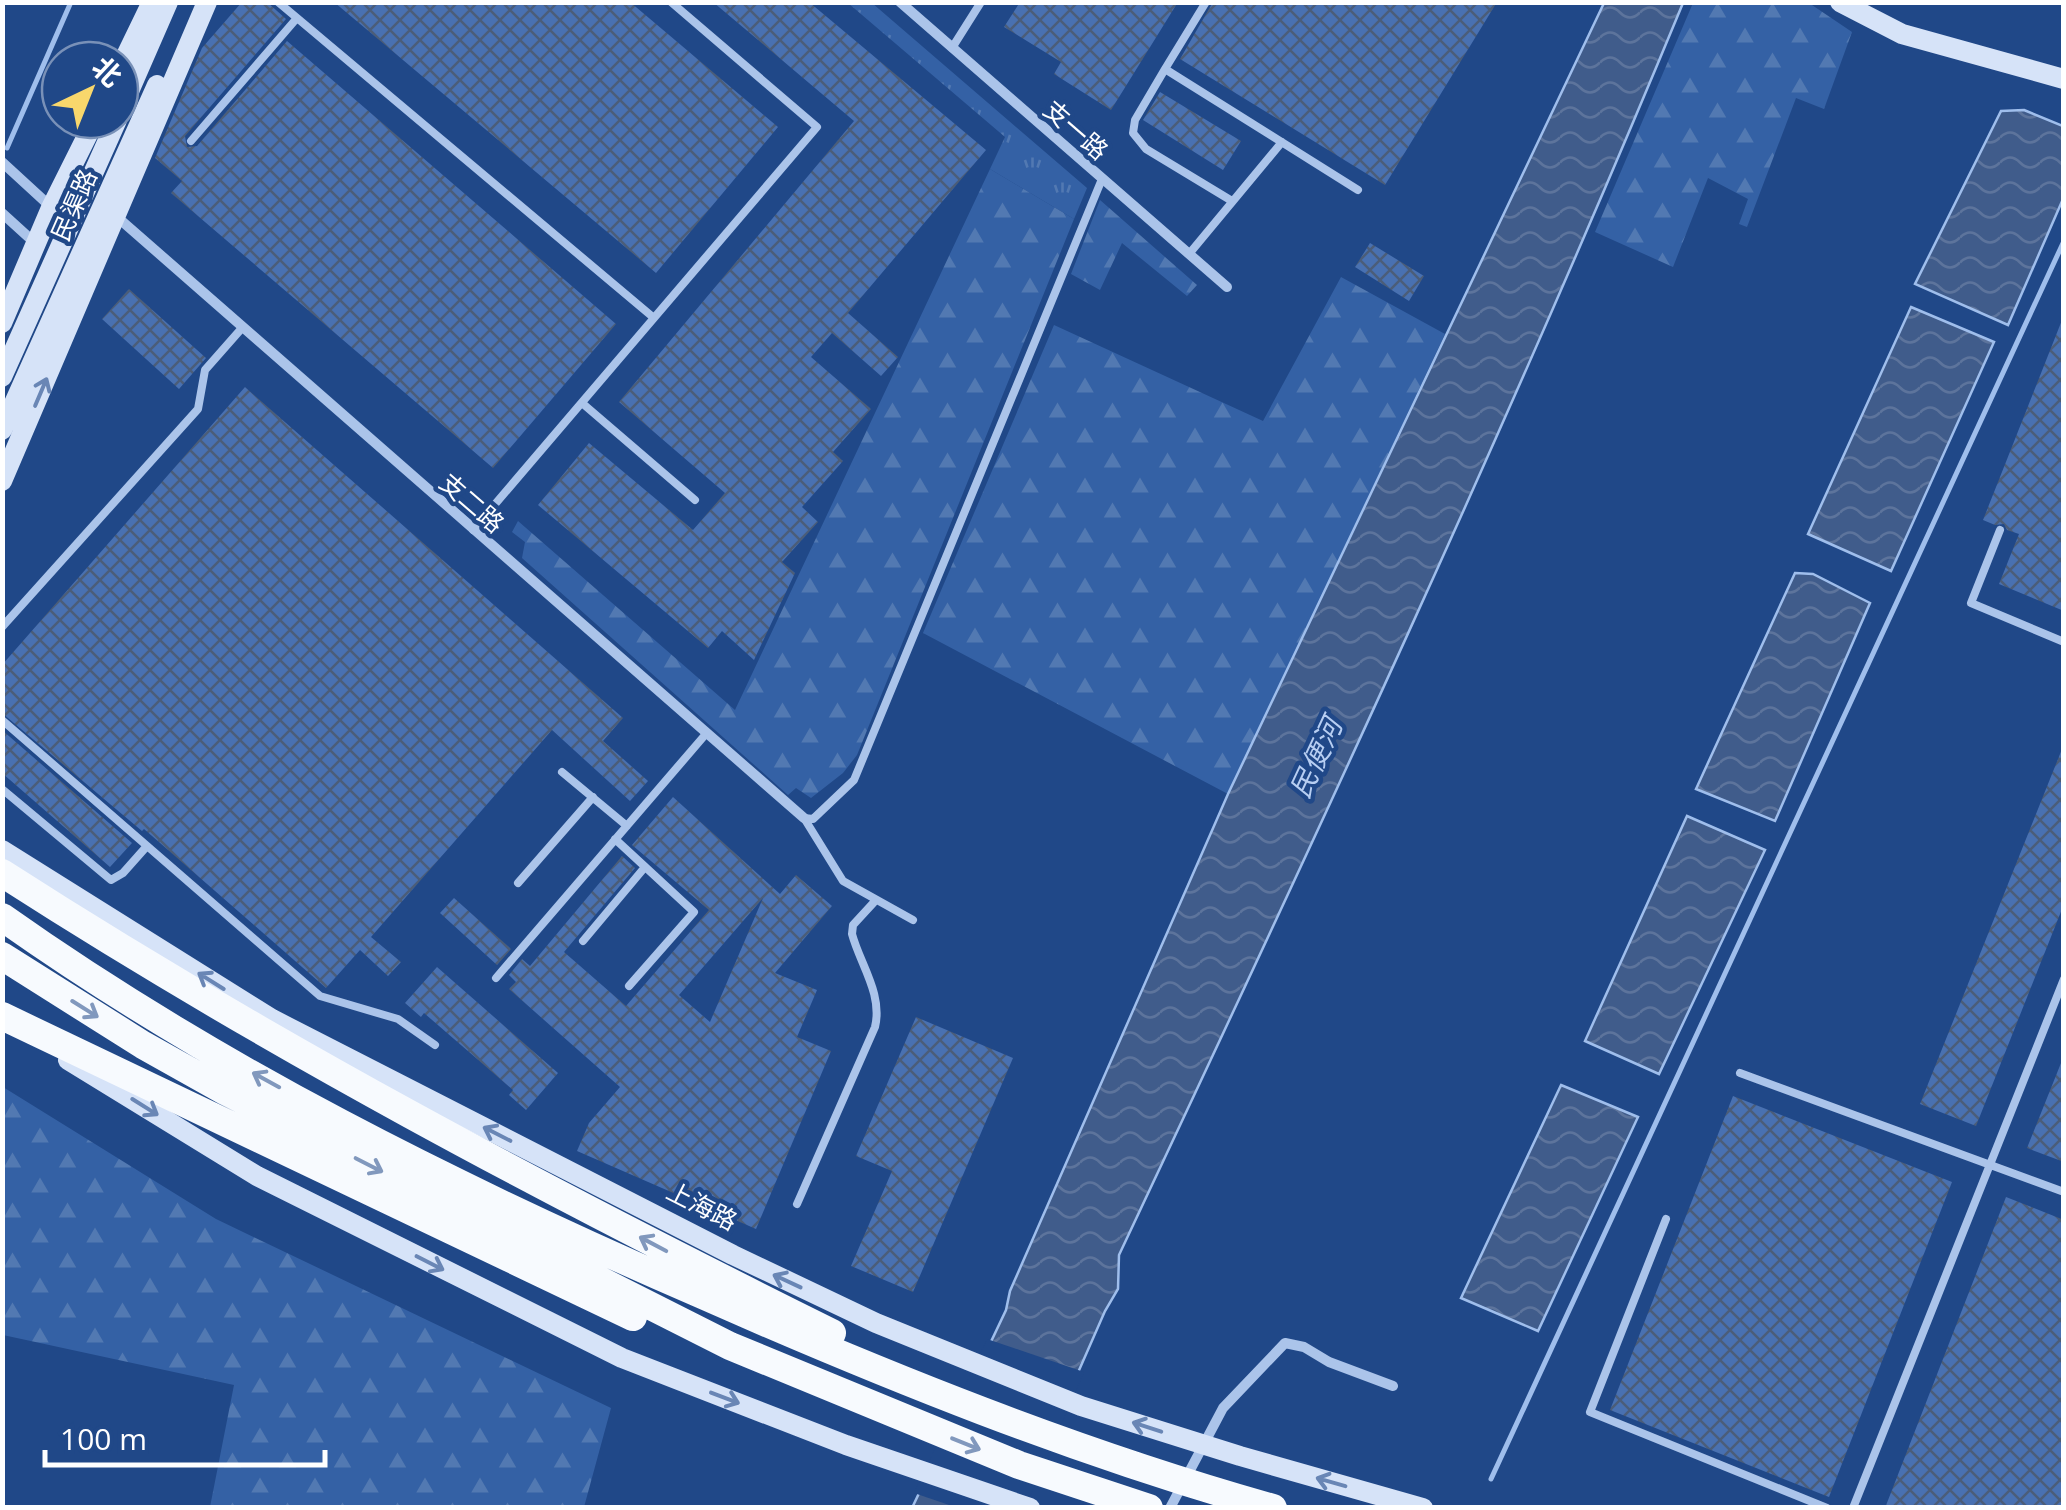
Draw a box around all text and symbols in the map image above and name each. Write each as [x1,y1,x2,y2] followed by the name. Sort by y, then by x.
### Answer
[40,40,140,140] north arrow
[85,48,131,94] text: 北
[1037,92,1116,167] street label: 支一路
[42,163,104,246] street label: 民渠路
[33,377,51,407] one-way arrow
[433,465,512,540] street label: 支二路
[1280,707,1352,804] water label: 民便河
[197,971,226,991] one-way arrow
[70,999,98,1019] one-way arrow
[252,1070,282,1090] one-way arrow
[130,1097,159,1118] one-way arrow
[483,1124,513,1143] one-way arrow
[354,1157,384,1176] one-way arrow
[661,1173,744,1237] street label: 上海路
[639,1234,669,1253] one-way arrow
[415,1254,445,1273] one-way arrow
[773,1270,803,1289] one-way arrow
[710,1391,740,1409] one-way arrow
[45,1405,325,1467] scale bar
[1131,1416,1163,1434] one-way arrow
[60,1418,147,1459] text: 100 m
[950,1436,981,1454] one-way arrow
[1316,1472,1347,1490] one-way arrow

